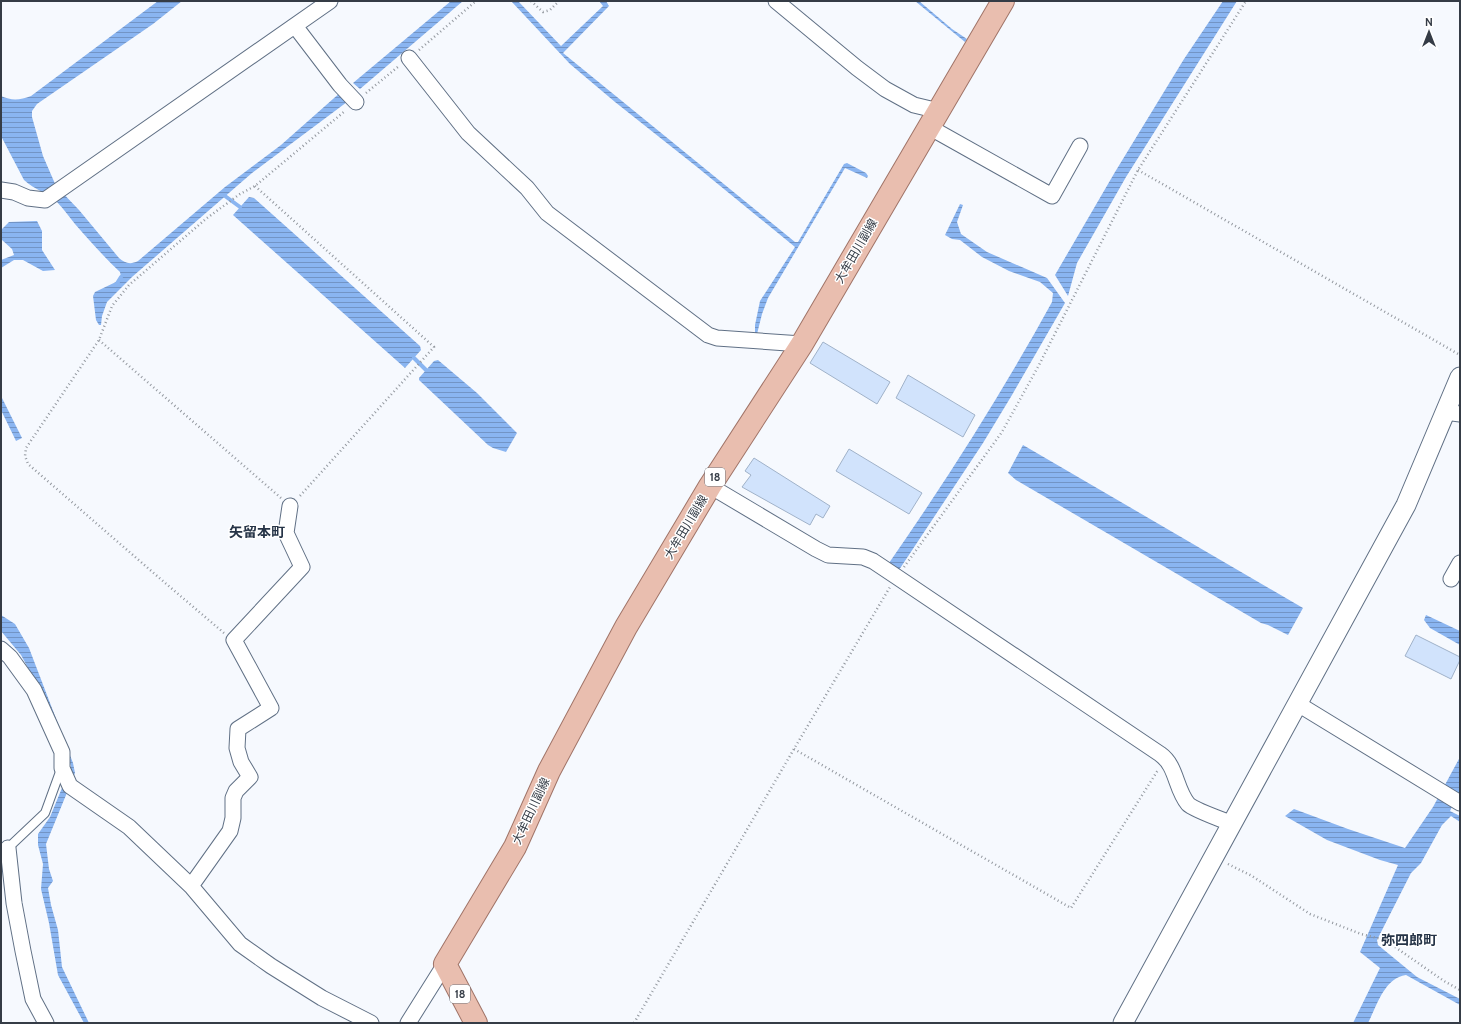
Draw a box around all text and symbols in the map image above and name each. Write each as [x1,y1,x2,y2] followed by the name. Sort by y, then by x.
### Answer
[1409,12,1449,52] north arrow
[1425,15,1433,29] text: N
[831,216,880,286] street label: 大牟田川副線
[705,468,725,486] road number: 18
[661,492,711,561] street label: 大牟田川副線
[229,523,285,541] district label: 矢留本町
[509,775,553,847] street label: 大牟田川副線
[1381,931,1437,949] district label: 弥四郎町
[450,985,470,1003] road number: 18

